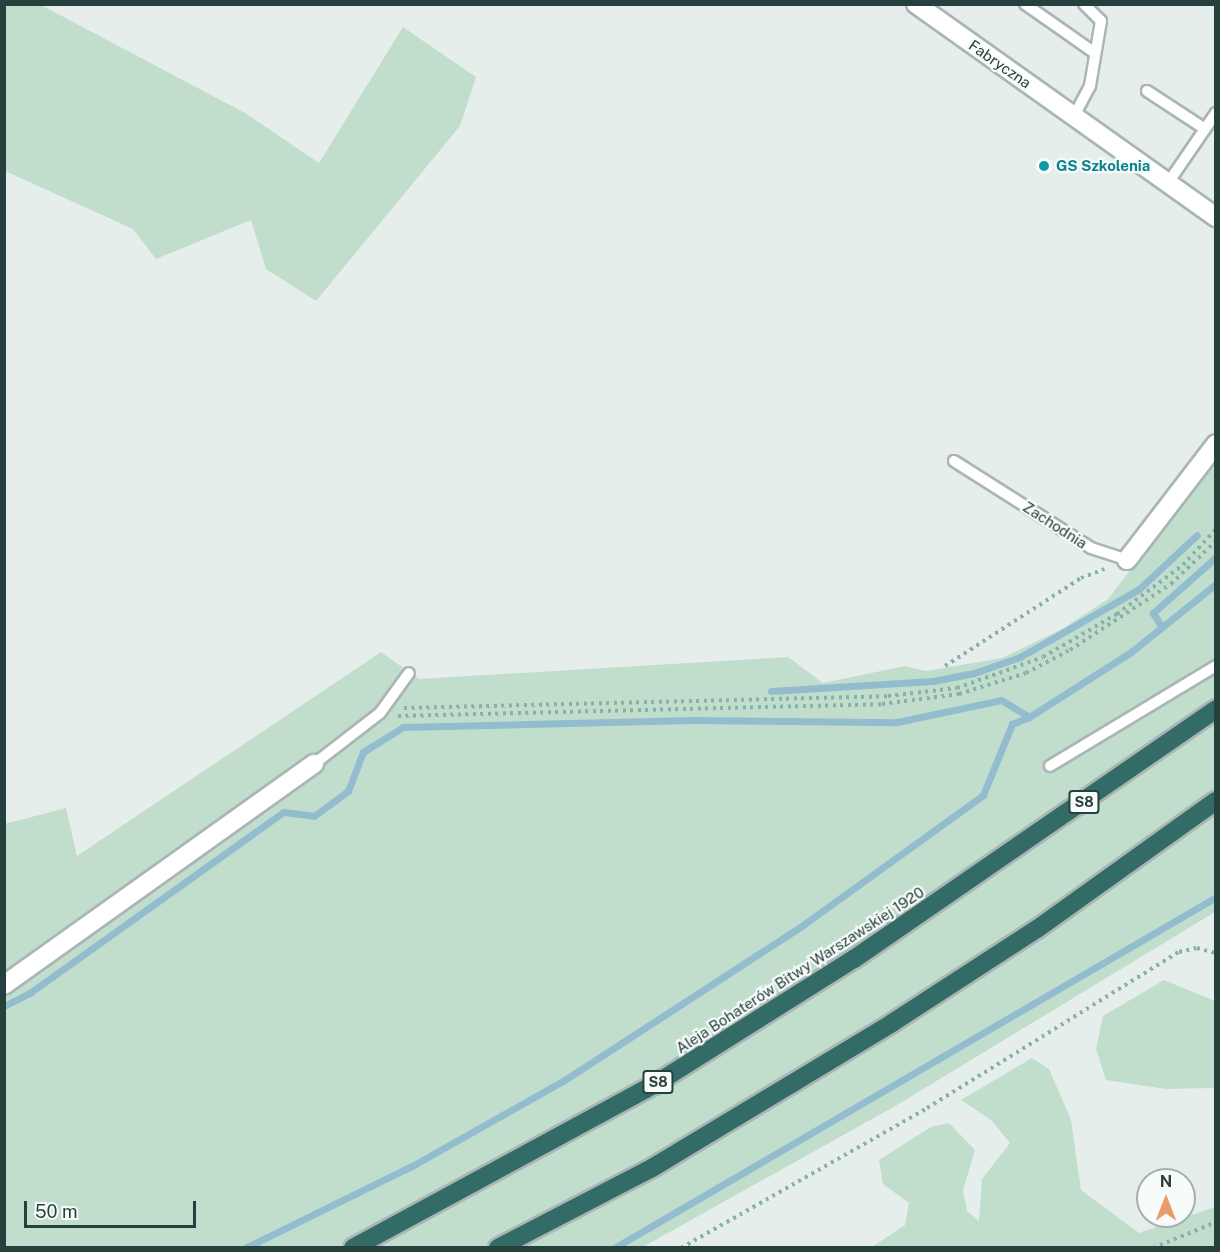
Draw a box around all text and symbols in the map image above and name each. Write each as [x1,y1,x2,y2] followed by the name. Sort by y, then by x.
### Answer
[965,36,1035,92] street label: Fabryczna
[1056,157,1150,175] place label: GS Szkolenia
[1037,159,1051,173] marker: GS Szkolenia
[1020,498,1090,552] street label: Zachodnia
[1068,791,1100,813] road number: S8
[672,883,928,1057] street label: Aleja Bohaterów Bitwy Warszawskiej 1920
[642,1071,674,1093] road number: S8
[1136,1168,1196,1228] north arrow
[1160,1172,1172,1191] text: N
[27,1189,200,1227] scale bar
[35,1201,78,1222] text: 50 m

